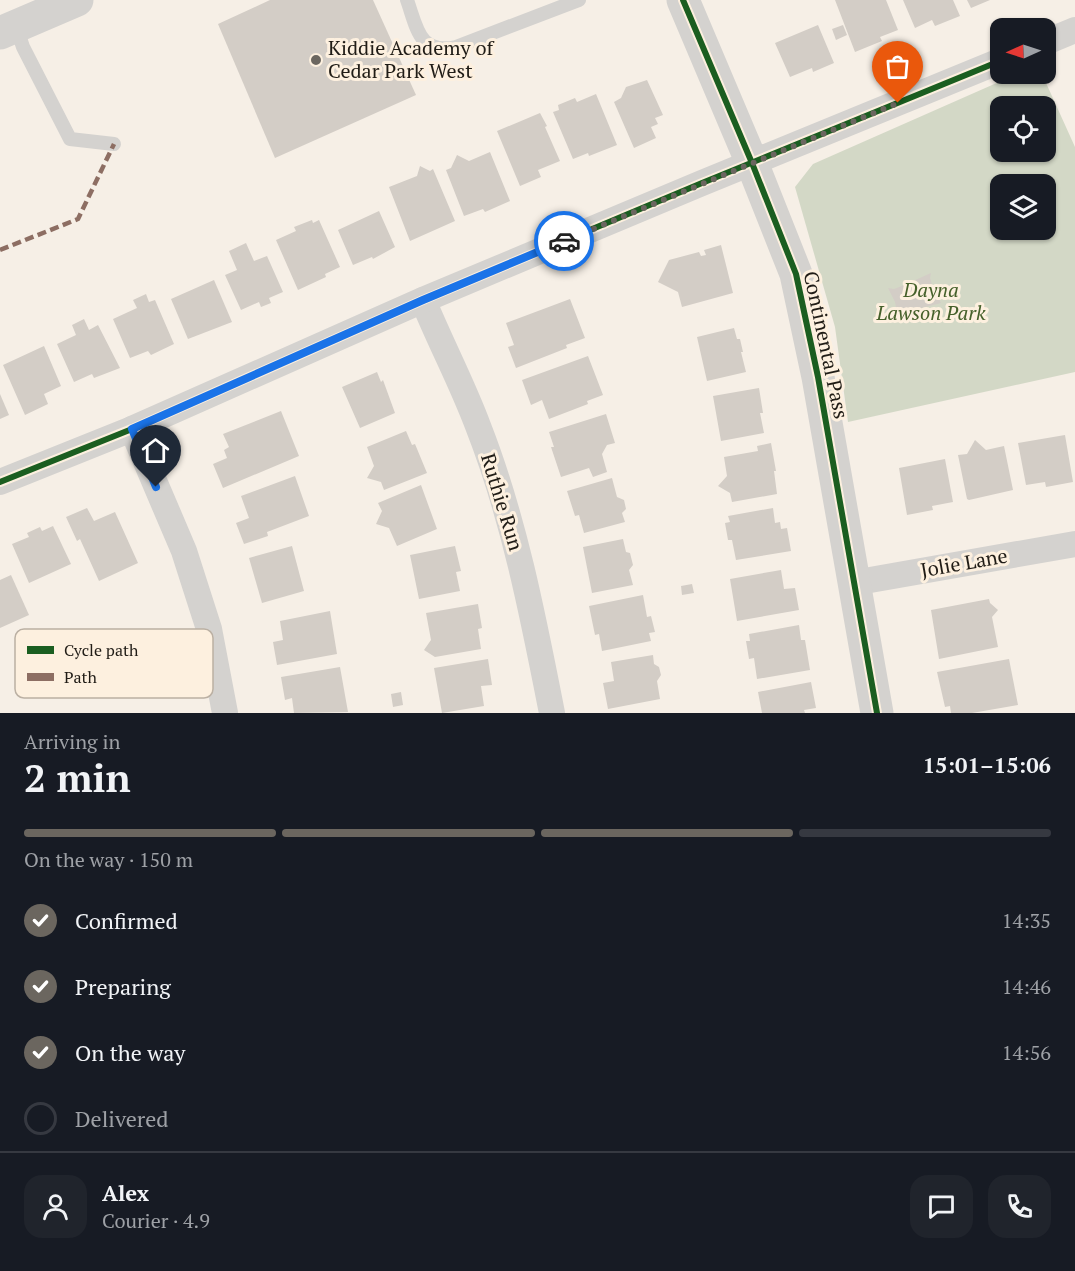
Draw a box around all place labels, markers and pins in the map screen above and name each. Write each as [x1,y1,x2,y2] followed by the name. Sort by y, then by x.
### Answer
[328,34,494,84] place label: Kiddie Academy of Cedar Park West
[872,41,923,103] pin
[309,53,323,67] marker: Kiddie Academy of Cedar Park West
[130,425,181,487] pin

